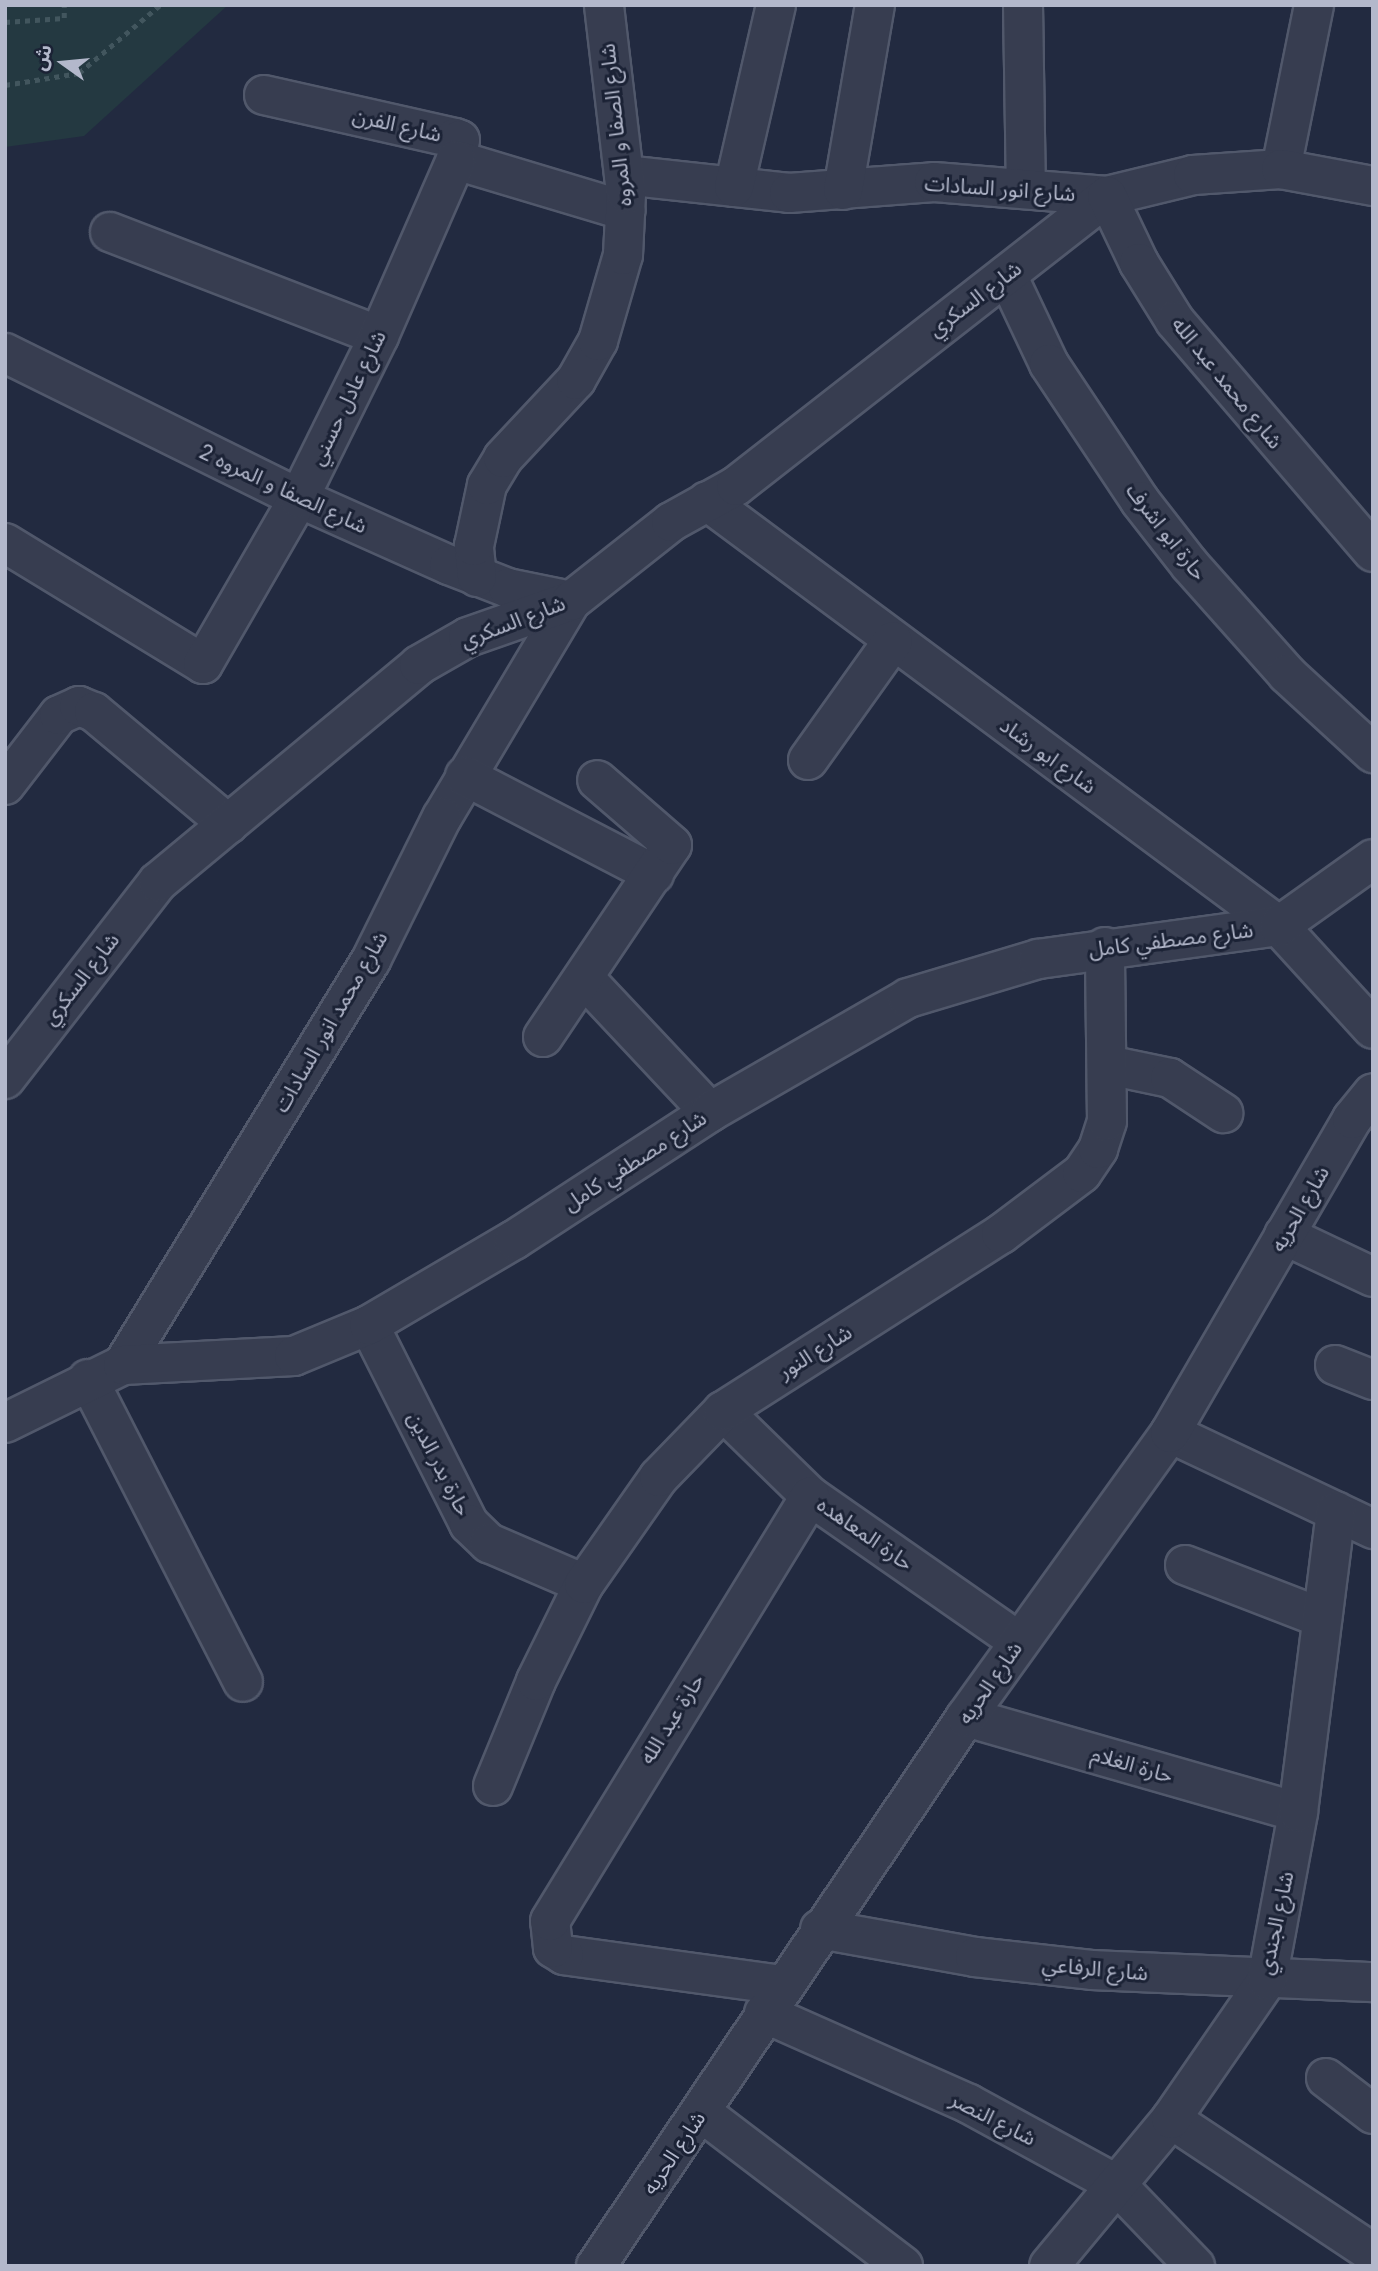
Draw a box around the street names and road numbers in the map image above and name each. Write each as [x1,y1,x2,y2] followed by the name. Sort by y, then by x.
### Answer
[595,42,637,208] street label: شارع الصفا و المروه
[350,103,444,147] street label: شارع الفرن
[924,171,1076,207] street label: شارع انور السادات
[923,256,1027,342] street label: شارع السكري
[1166,312,1288,454] street label: شارع محمد عبد الله
[304,326,392,470] street label: شارع عادل حسني
[195,439,371,539] street label: شارع الصفا و المروه 2
[1120,479,1212,585] street label: حارة ابو اشرف
[457,591,569,653] street label: شارع السكري
[995,713,1101,799] street label: شارع ابو رشاد
[1087,917,1255,963] street label: شارع مصطفي كامل
[269,927,393,1117] street label: شارع محمد انور السادات
[37,928,125,1030] street label: شارع السكري
[559,1105,711,1217] street label: شارع مصطفي كامل
[1265,1162,1335,1256] street label: شارع الحريه
[774,1320,856,1384] street label: شارع النور
[402,1408,476,1520] street label: حارة بدر الدين
[812,1492,918,1576] street label: حارة المعاهده
[952,1637,1028,1729] street label: شارع الحريه
[634,1669,710,1769] street label: حارة عبد الله
[1088,1741,1176,1789] street label: حارة الغلام
[1253,1869,1299,1977] street label: شارع الجندي
[1041,1952,1149,1986] street label: شارع الرفاعي
[946,2087,1040,2151] street label: شارع النصر
[637,2107,711,2199] street label: شارع الحريه

